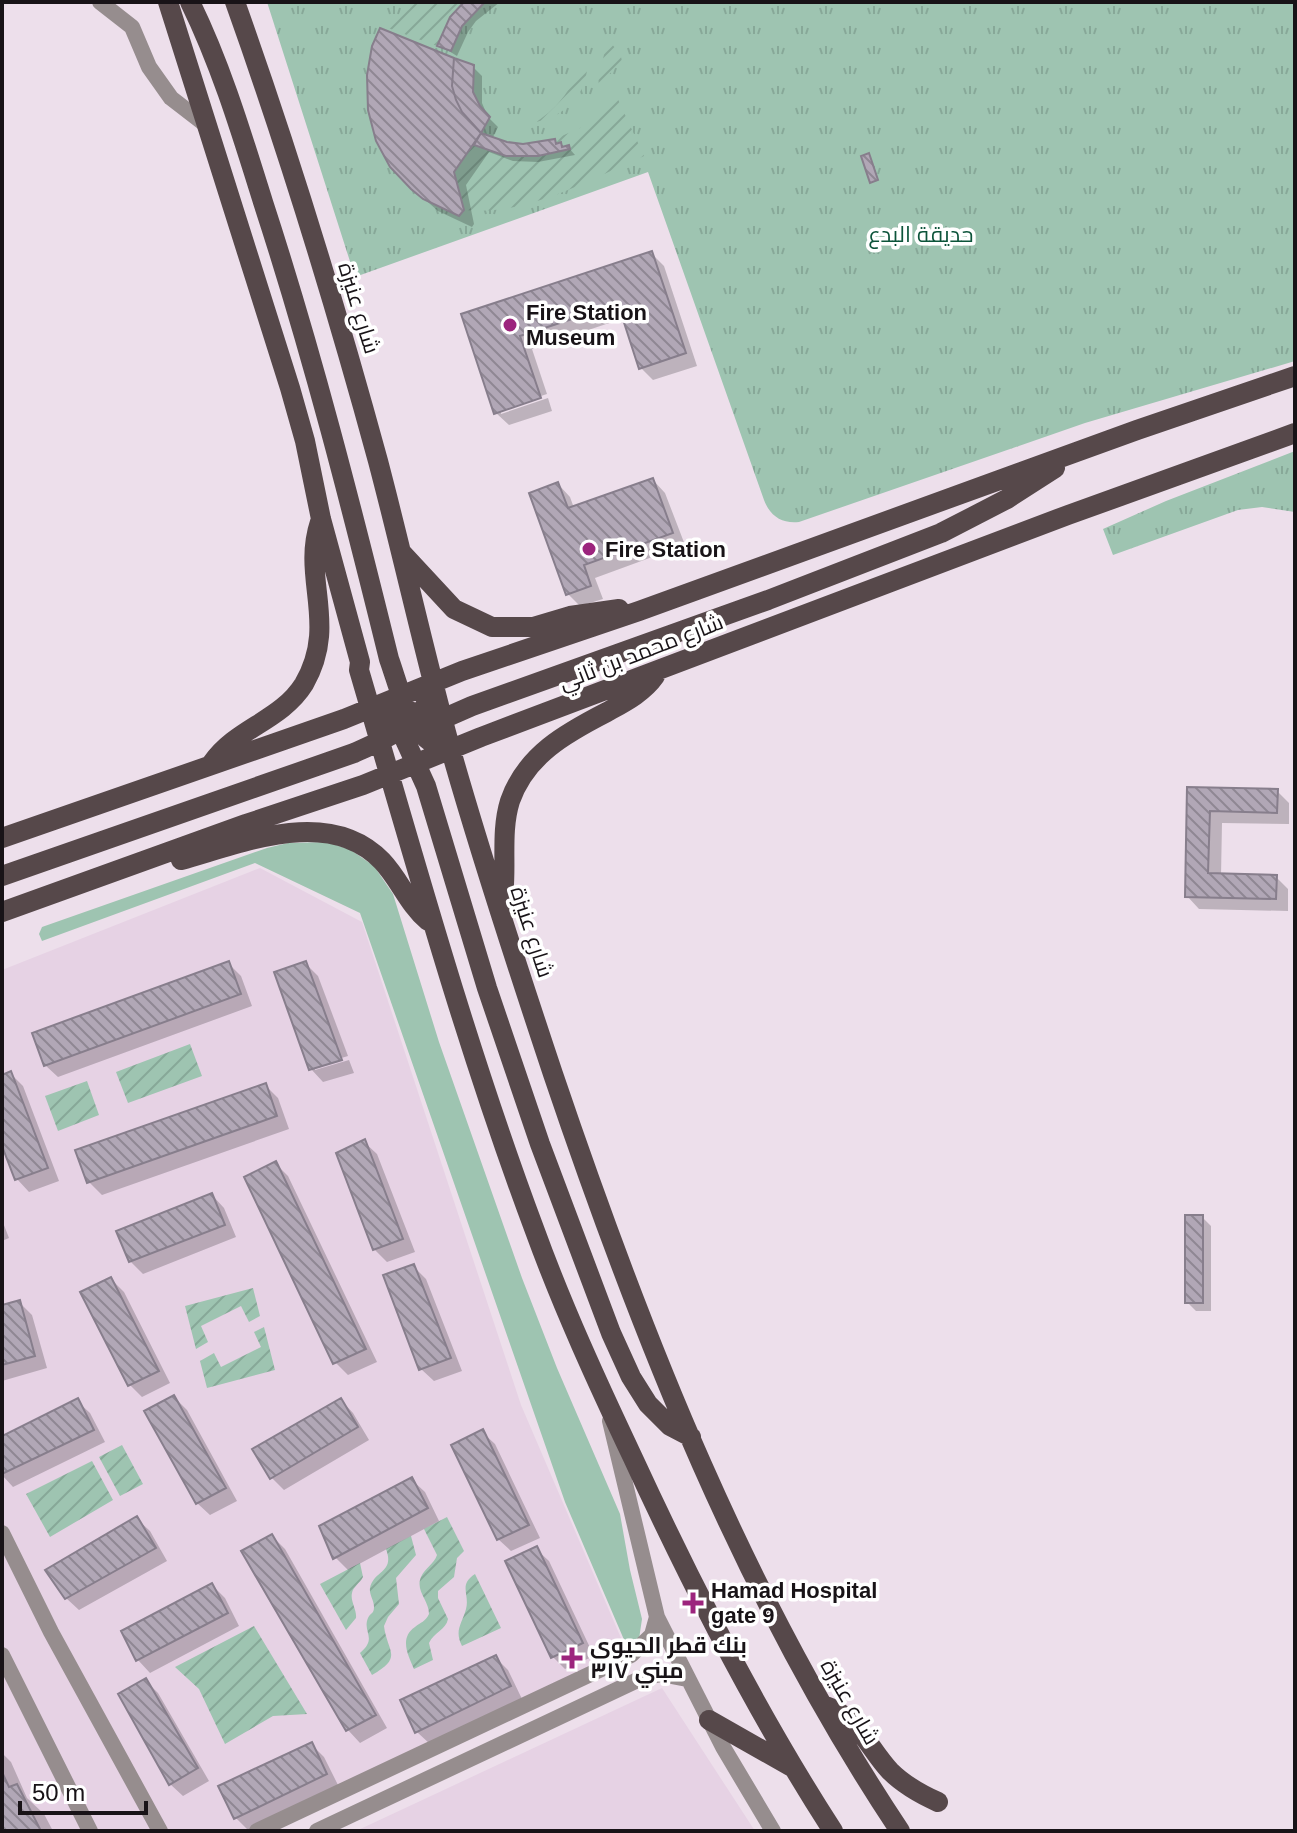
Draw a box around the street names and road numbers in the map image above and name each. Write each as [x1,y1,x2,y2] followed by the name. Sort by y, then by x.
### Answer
[331,259,385,357] street label: شارع عنيزة
[555,609,728,699] street label: شارع محمد بن ثاني
[504,883,558,981] street label: شارع عنيزة
[814,1655,884,1750] street label: شارع عنيزة

